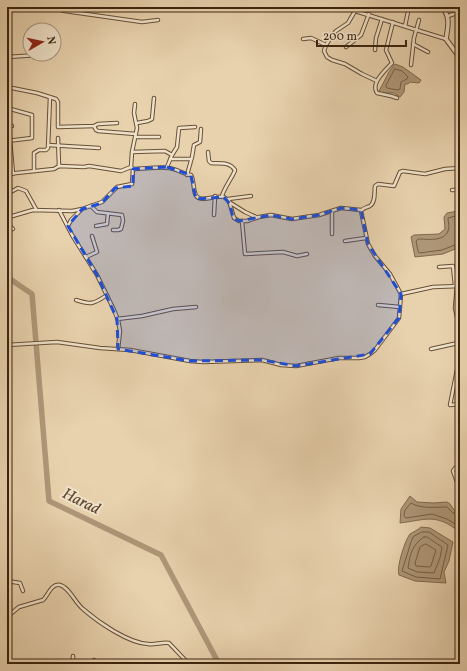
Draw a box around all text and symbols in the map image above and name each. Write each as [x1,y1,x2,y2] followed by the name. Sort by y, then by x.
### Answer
[22,22,62,62] north arrow
[317,22,406,48] scale bar
[323,29,357,45] text: 200 m
[42,36,58,46] text: N
[58,483,104,521] water label: Harad

